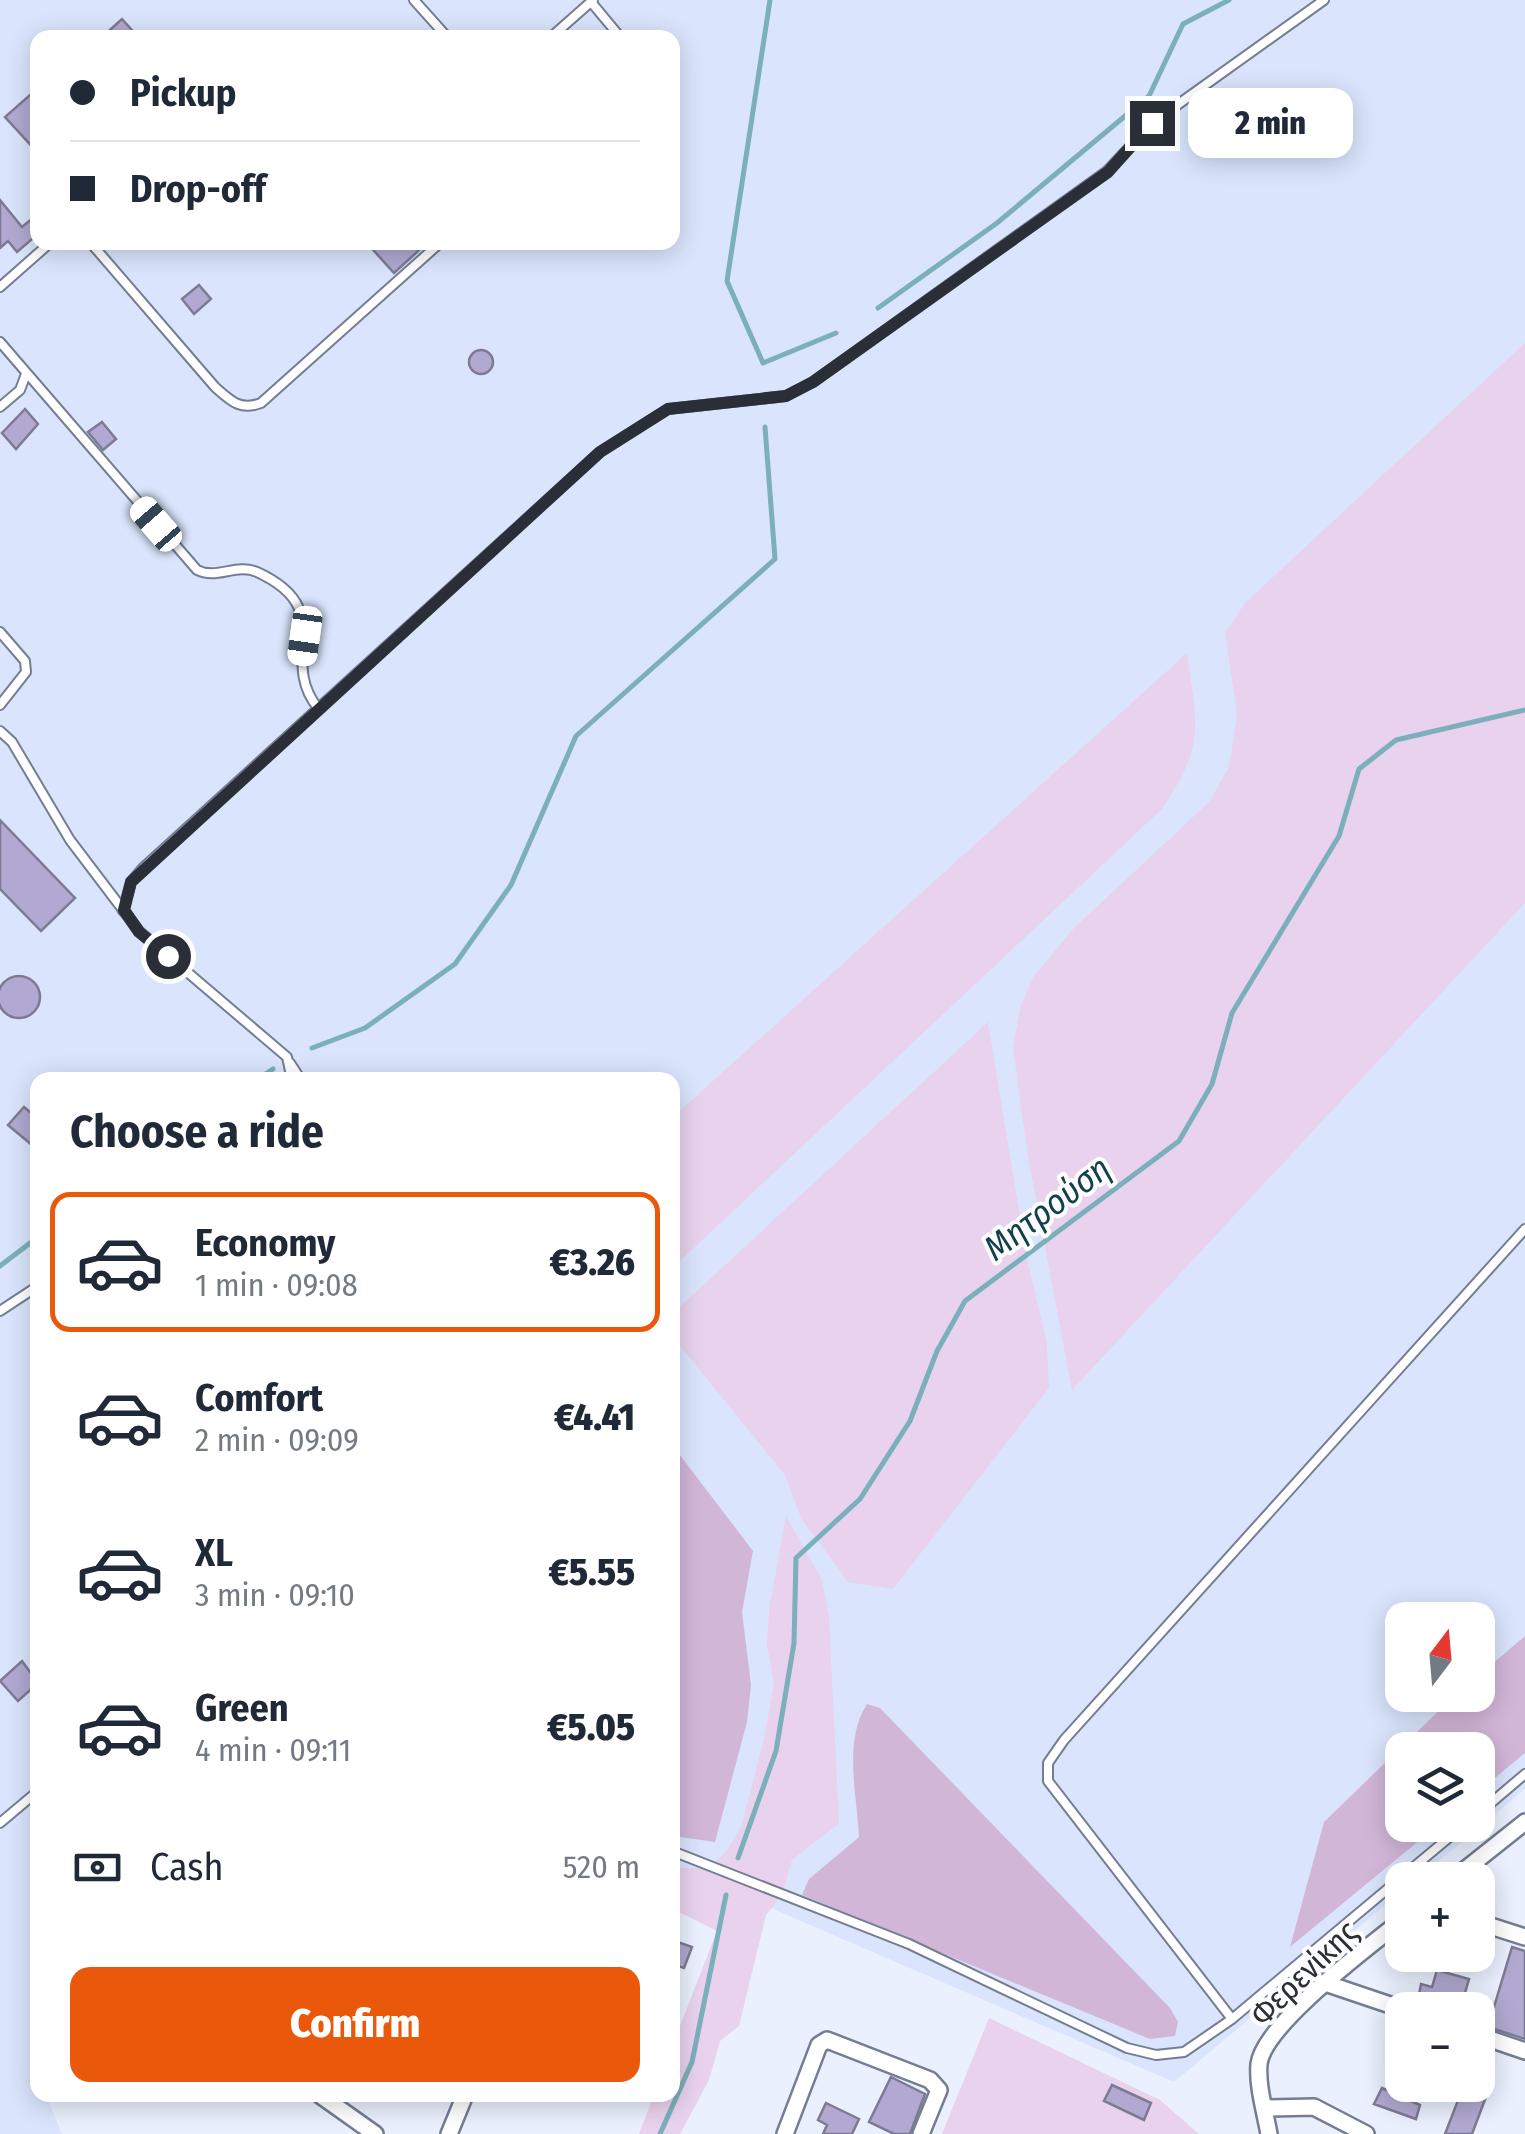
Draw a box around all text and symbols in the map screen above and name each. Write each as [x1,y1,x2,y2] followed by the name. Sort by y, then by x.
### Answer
[130,70,236,116] text: Pickup
[1187,88,1352,158] callout: 2 min
[1130,101,1175,146] route end
[1235,104,1306,142] text: 2 min
[130,166,266,212] text: Drop-off
[125,492,187,556] car
[286,604,324,668] car
[146,934,191,979] route start
[70,1105,324,1159] text: Choose a ride
[975,1147,1119,1269] water label: Μητρούση
[75,1217,165,1307] icon: car
[195,1220,335,1266] text: Economy
[549,1239,635,1285] text: €3.26
[195,1266,358,1304] text: 1 min · 09:08
[75,1372,165,1462] icon: car
[195,1375,323,1421] text: Comfort
[554,1394,635,1440] text: €4.41
[195,1421,359,1459] text: 2 min · 09:09
[75,1527,165,1617] icon: car
[195,1530,233,1576] text: XL
[548,1549,635,1595] text: €5.55
[195,1576,355,1614] text: 3 min · 09:10
[1385,1602,1495,1712] north arrow
[1385,1602,1495,2102] map controls
[75,1682,165,1772] icon: car
[195,1685,289,1731] text: Green
[547,1704,635,1750] text: €5.05
[195,1731,351,1769] text: 4 min · 09:11
[1385,1732,1495,1842] button: layers
[70,1840,125,1895] icon: cash
[150,1844,224,1890] text: Cash
[563,1848,640,1886] text: 520 m
[1385,1862,1495,1972] button: +
[1242,1912,1366,2033] street label: Φερενίκης
[70,1967,640,2082] button: Confirm
[1385,1992,1495,2102] button: −

